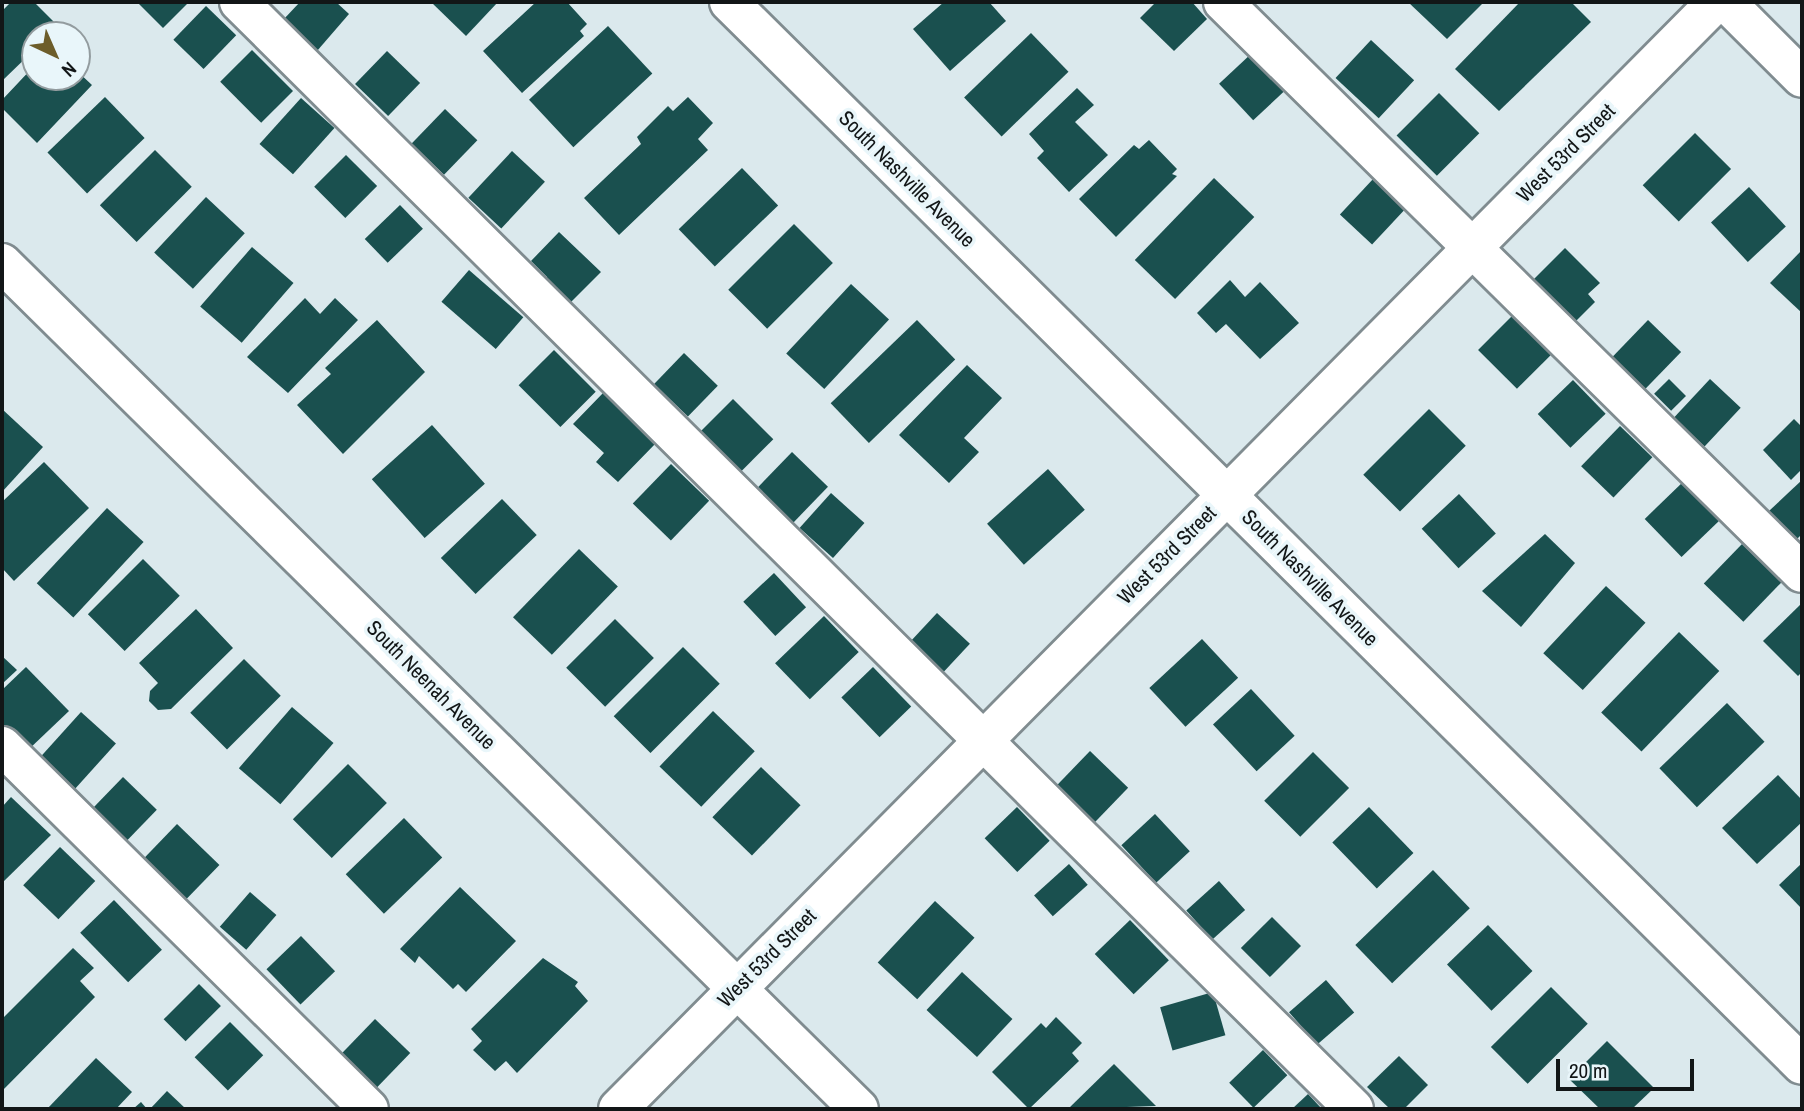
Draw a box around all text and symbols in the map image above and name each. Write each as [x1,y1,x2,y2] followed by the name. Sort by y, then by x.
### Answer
[21,21,91,91] north arrow
[56,56,82,83] text: N
[1512,99,1620,207] street label: West 53rd Street
[833,105,981,253] street label: South Nashville Avenue
[1113,501,1221,609] street label: West 53rd Street
[1236,504,1384,652] street label: South Nashville Avenue
[361,615,501,755] street label: South Neenah Avenue
[713,904,821,1012] street label: West 53rd Street
[1559,1044,1697,1088] scale bar
[1569,1056,1607,1085] text: 20 m

